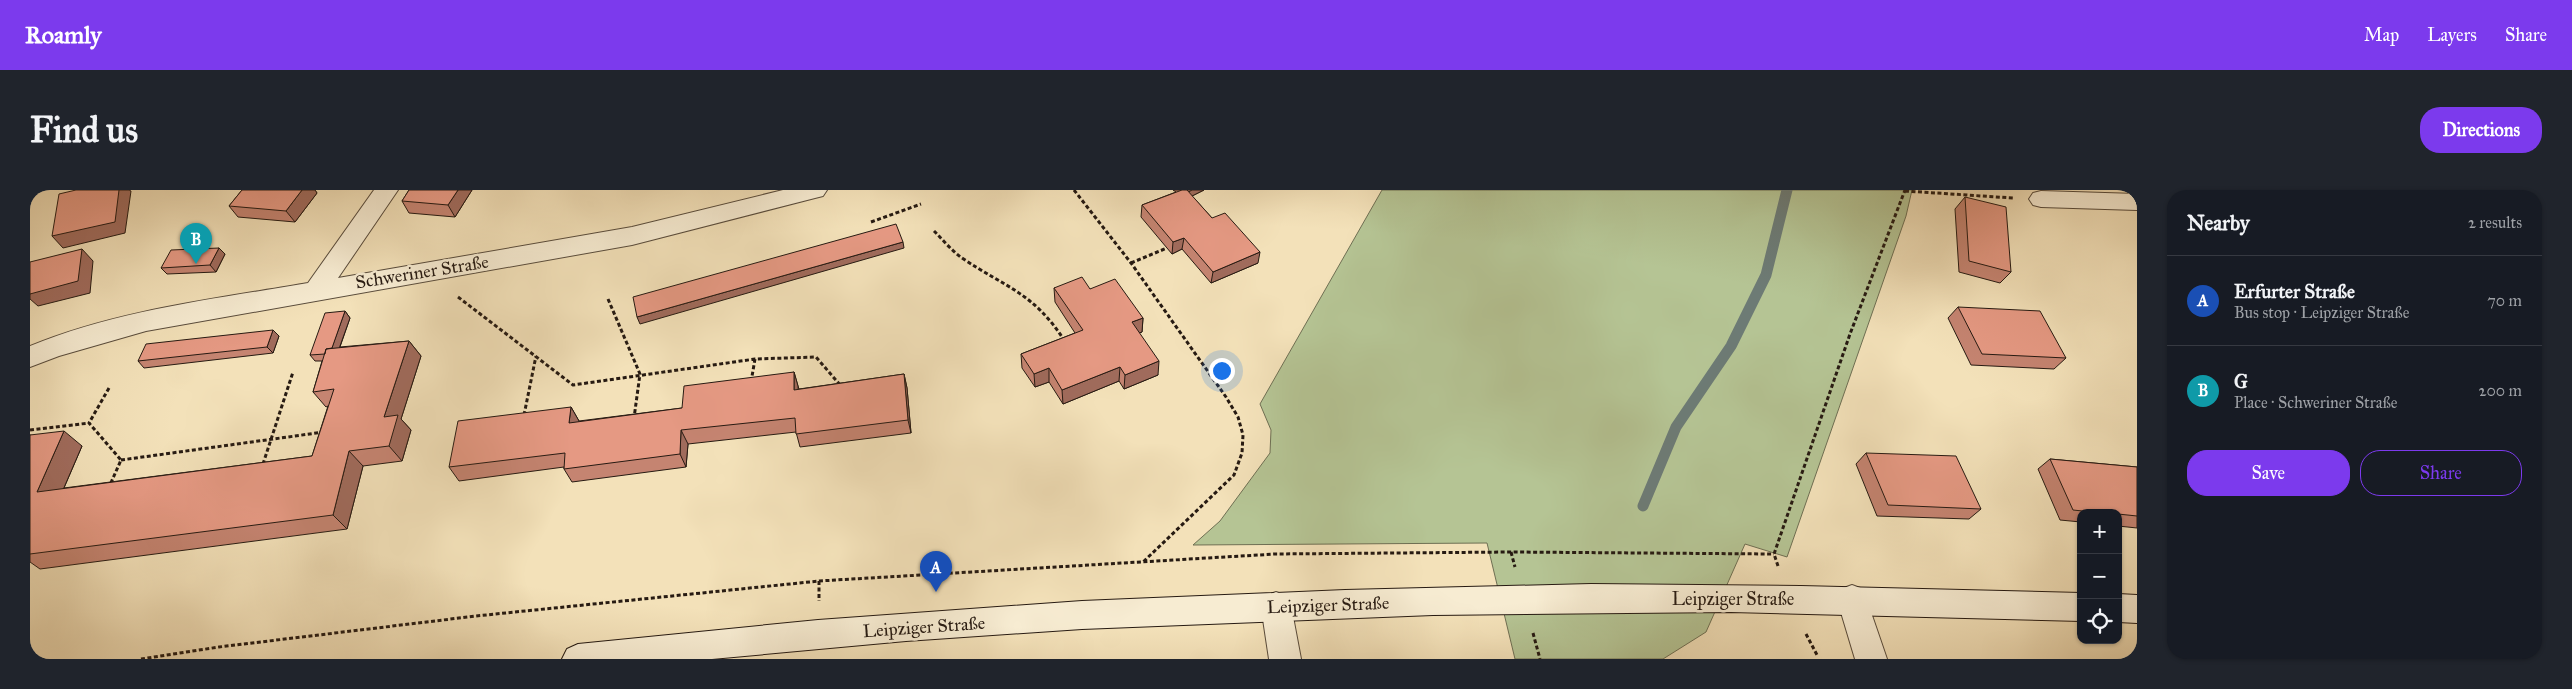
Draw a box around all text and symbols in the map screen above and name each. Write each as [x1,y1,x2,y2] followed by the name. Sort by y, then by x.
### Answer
[25,20,102,50] text: Roamly
[2364,24,2399,46] text: Map
[2427,24,2477,46] text: Layers
[2505,24,2547,46] text: Share
[2420,107,2542,153] button: Directions
[30,109,138,152] text: Find us
[2187,210,2250,236] text: Nearby
[2468,213,2522,232] text: 2 results
[180,223,212,264] pin: B
[354,251,490,293] street label: Schweriner Straße
[2234,280,2355,303] text: Erfurter Straße
[2198,291,2208,310] text: A
[2487,291,2522,310] text: 70 m
[2234,303,2409,322] text: Bus stop · Leipziger Straße
[1209,358,1235,384] your location
[2234,370,2248,393] text: G
[2198,381,2208,400] text: B
[2479,381,2522,400] text: 200 m
[2234,393,2397,412] text: Place · Schweriner Straße
[2187,450,2350,496] button: Save
[2360,450,2522,496] button: Share
[2077,509,2122,644] map controls
[2077,509,2122,554] button: +
[920,551,952,592] pin: A
[2077,554,2122,599] button: −
[1672,588,1794,611] street label: Leipziger Straße
[1266,592,1390,619] street label: Leipziger Straße
[2077,599,2122,644] button: locate
[862,612,986,643] street label: Leipziger Straße

